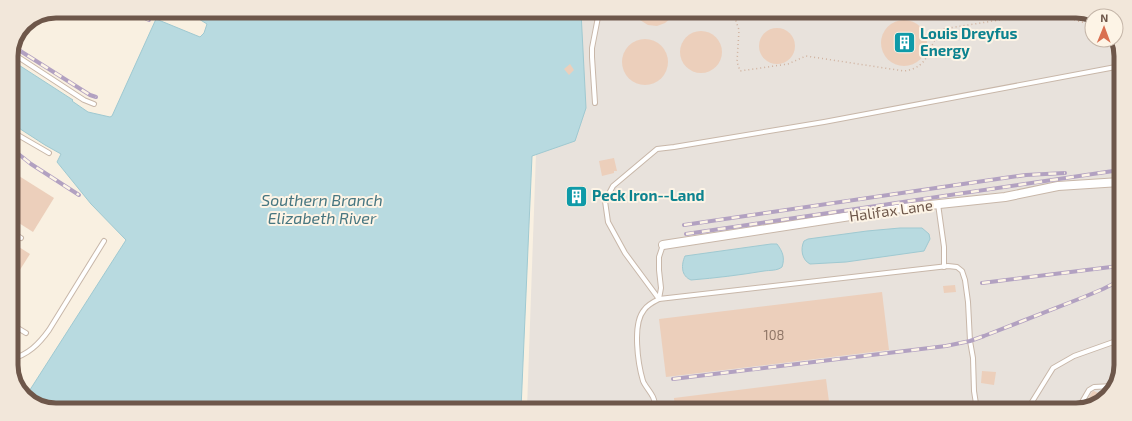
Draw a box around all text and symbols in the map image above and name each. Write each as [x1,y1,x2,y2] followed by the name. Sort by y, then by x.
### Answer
[1084,8,1124,48] north arrow
[1100,11,1108,24] text: N
[920,24,1017,60] place label: Louis Dreyfus Energy
[891,30,917,56] building icon: Louis Dreyfus Energy
[564,183,590,209] building icon: Peck Iron--Land
[592,186,704,204] place label: Peck Iron--Land
[261,190,383,227] water label: Southern Branch Elizabeth River
[848,195,934,225] street label: Halifax Lane
[764,327,784,343] house number: 108

